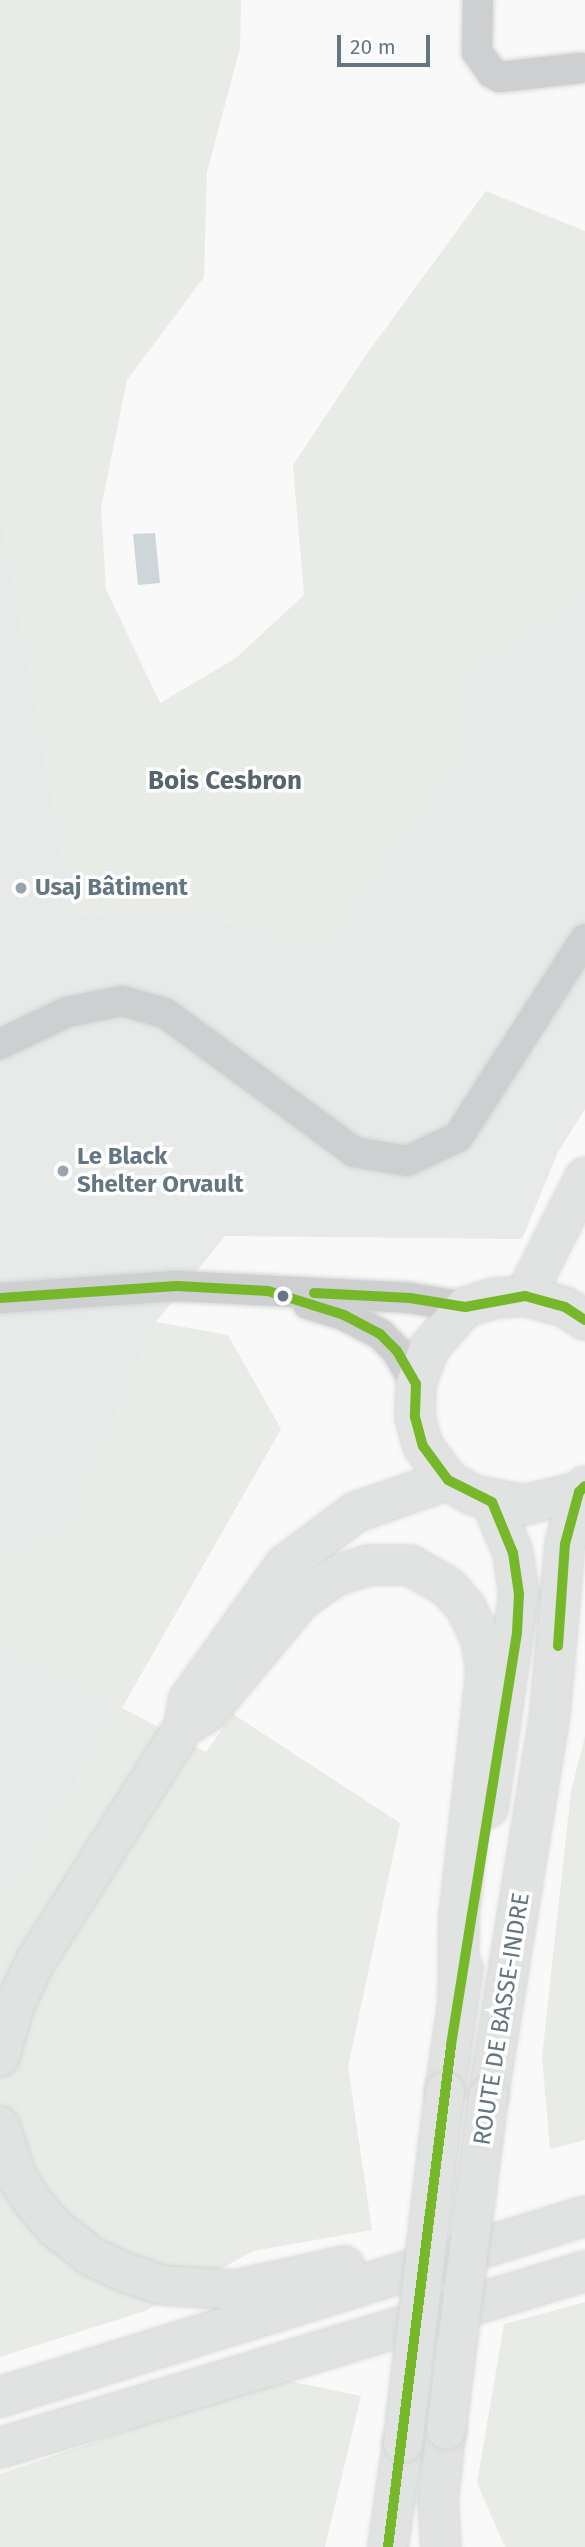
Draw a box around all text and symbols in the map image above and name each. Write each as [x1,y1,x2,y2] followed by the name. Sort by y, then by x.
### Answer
[340,21,433,65] scale bar
[350,34,396,60] text: 20 m
[148,765,302,797] district label: Bois Cesbron
[35,874,188,902] place label: Usaj Bâtiment
[13,880,29,896] marker: Usaj Bâtiment
[77,1143,244,1199] place label: Le Black Shelter Orvault
[55,1163,71,1179] marker: Le Black Shelter Orvault
[276,1289,290,1303] unlabelled marker
[468,1891,536,2147] street label: ROUTE DE BASSE-INDRE

